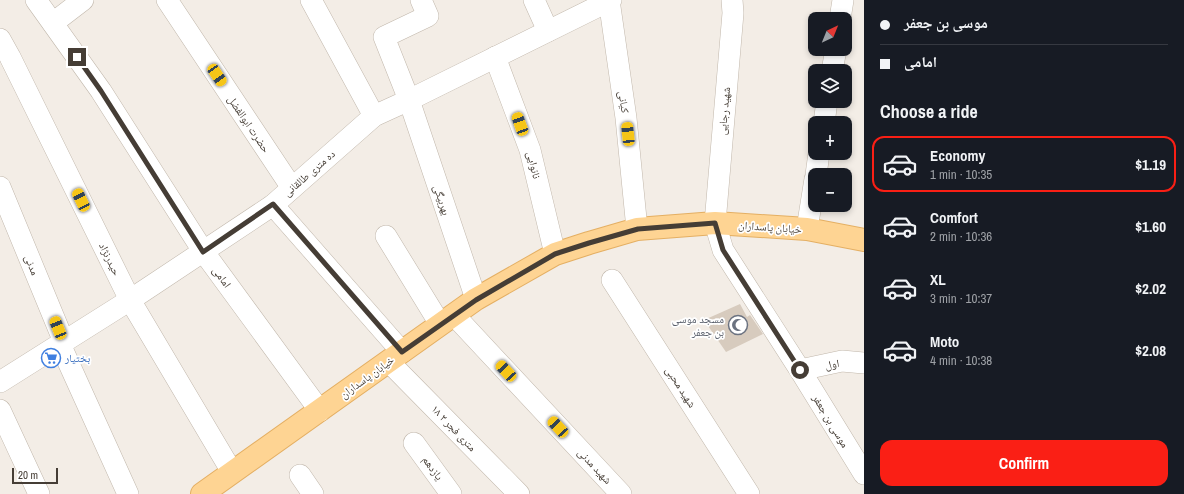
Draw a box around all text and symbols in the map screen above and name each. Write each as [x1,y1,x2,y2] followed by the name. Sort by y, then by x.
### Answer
[808,12,852,56] north arrow
[808,12,852,212] map controls
[904,12,988,33] text: موسی بن جعفر
[68,48,86,66] route end
[904,51,937,72] text: امامی
[205,62,229,88] car
[808,64,852,108] button: layers
[715,86,733,136] street label: شهید رجایی
[616,90,633,114] street label: کیانی
[225,93,273,155] street label: حضرت ابوالفضل
[880,99,978,124] text: Choose a ride
[510,111,530,137] car
[808,116,852,160] button: +
[621,121,635,147] car
[930,145,985,166] text: Economy
[280,146,338,199] street label: ده متری طالقانی
[882,146,918,182] icon: car
[524,150,544,180] street label: نانوایی
[1135,154,1166,175] text: $1.19
[930,166,992,183] text: 1 min · 10:35
[808,168,852,212] button: −
[431,183,453,217] street label: بهربیگی
[70,187,92,213] car
[930,207,978,228] text: Comfort
[882,208,918,244] icon: car
[1135,216,1166,237] text: $1.60
[738,218,802,236] street label: خیابان پاسداران
[930,228,992,245] text: 2 min · 10:36
[96,240,124,278] street label: حیدرنژاد
[22,253,42,277] street label: مدنی
[210,264,234,290] street label: امامی
[930,269,946,290] text: XL
[882,270,918,306] icon: car
[1135,278,1166,299] text: $2.02
[930,290,992,307] text: 3 min · 10:37
[672,312,724,339] place label: مسجد موسی بن جعفر
[727,314,749,336] mosque icon: مسجد موسی بن جعفر
[48,315,68,341] car
[930,331,959,352] text: Moto
[882,332,918,368] icon: car
[1135,340,1166,361] text: $2.08
[40,347,62,369] supermarket icon: بختیار
[64,351,90,365] place label: بختیار
[930,352,992,369] text: 4 min · 10:38
[337,353,397,401] street label: خیابان پاسداران
[824,356,840,372] street label: اول
[493,358,519,384] car
[791,361,809,379] route start
[663,364,699,410] street label: شهید محبی
[809,391,852,450] street label: موسی بن جعفر
[428,402,480,454] street label: ۱۸ متری فجر ۲
[545,414,571,440] car
[880,440,1168,486] button: Confirm
[575,445,615,487] street label: شهید مدنی
[419,453,447,484] street label: یازدهم
[12,466,58,485] scale bar
[18,468,38,482] text: 20 m

